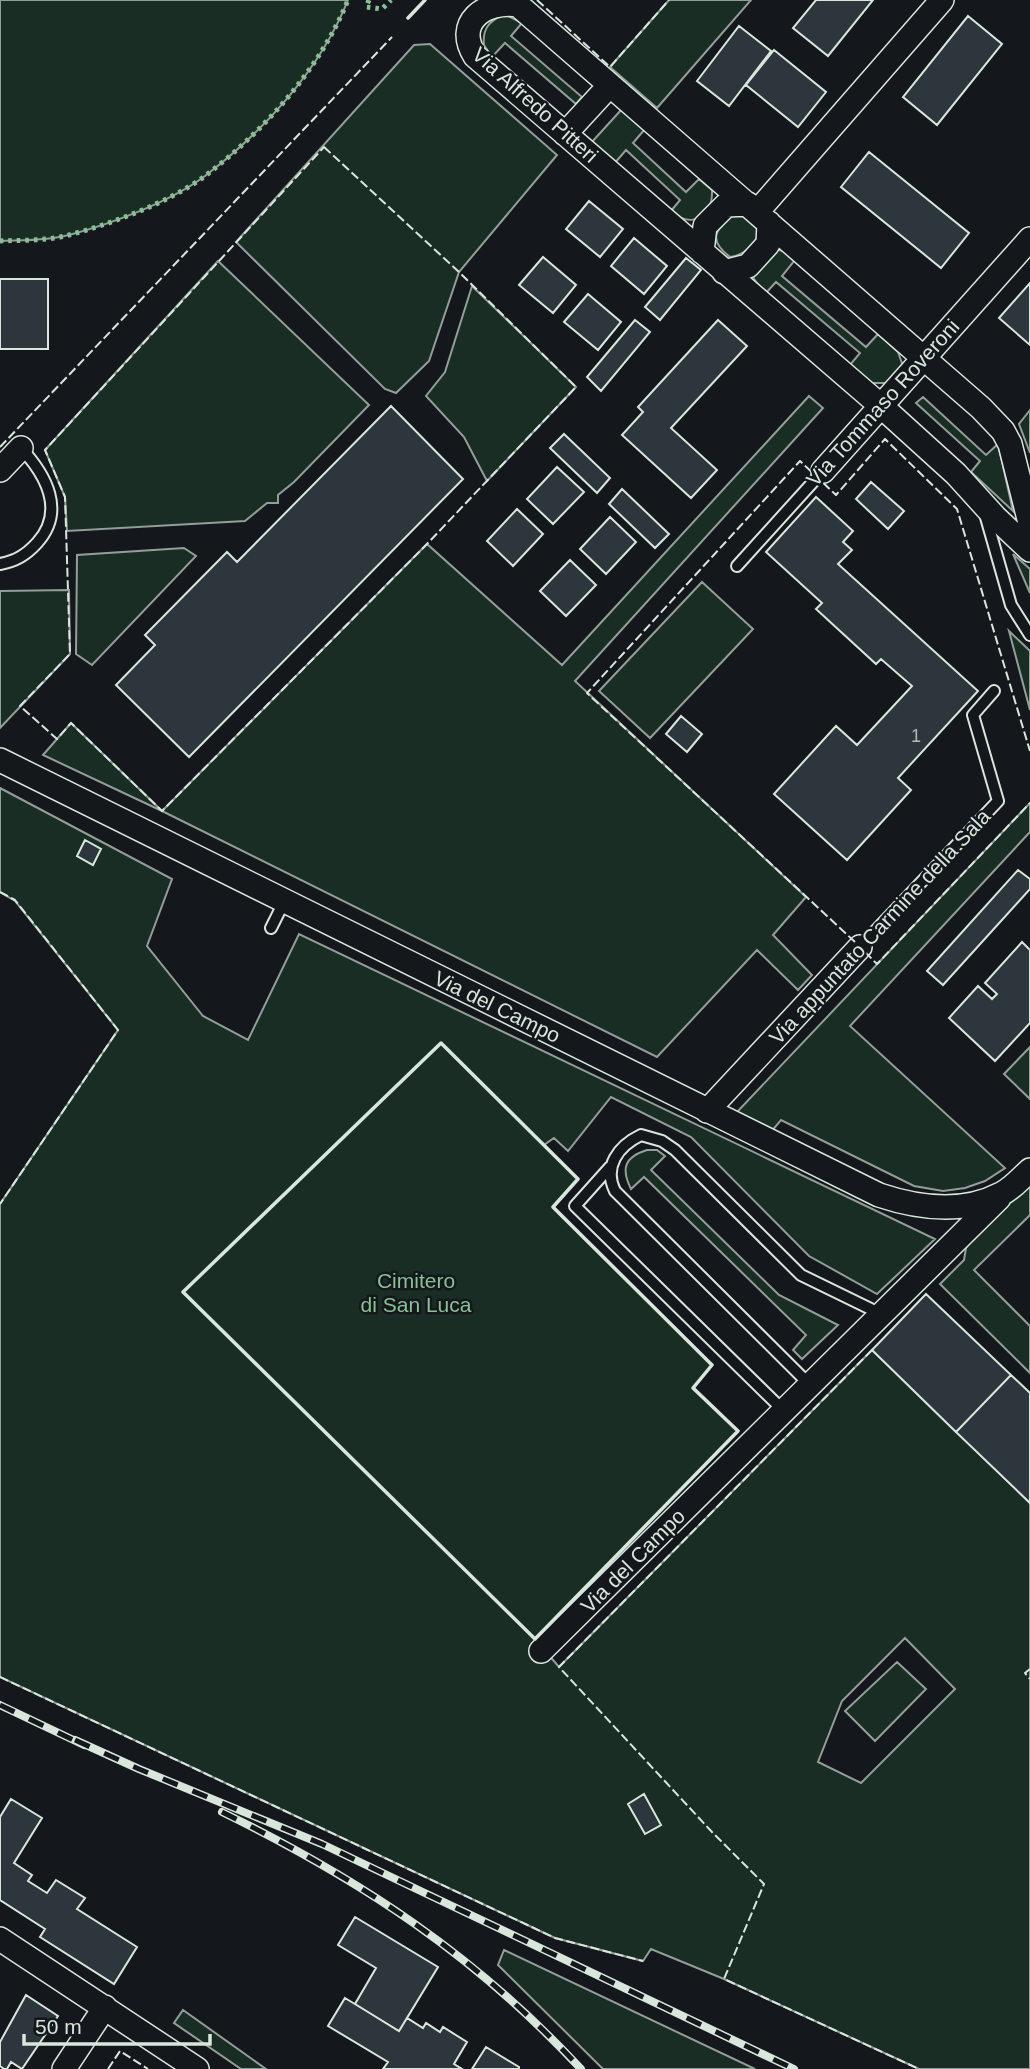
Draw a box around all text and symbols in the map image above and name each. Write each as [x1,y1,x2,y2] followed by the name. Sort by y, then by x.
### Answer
[468,42,603,167] street label: Via Alfredo Pitteri
[802,315,964,491] street label: Via Tommaso Roveroni
[911,726,921,746] house number: 1
[765,804,995,1049] street label: Via appuntato Carmine della Sala
[430,966,564,1047] street label: Via del Campo
[361,1269,472,1316] park label: Cimitero di San Luca
[576,1504,689,1617] street label: Via del Campo
[24,2002,210,2046] scale bar
[35,2015,82,2038] text: 50 m

